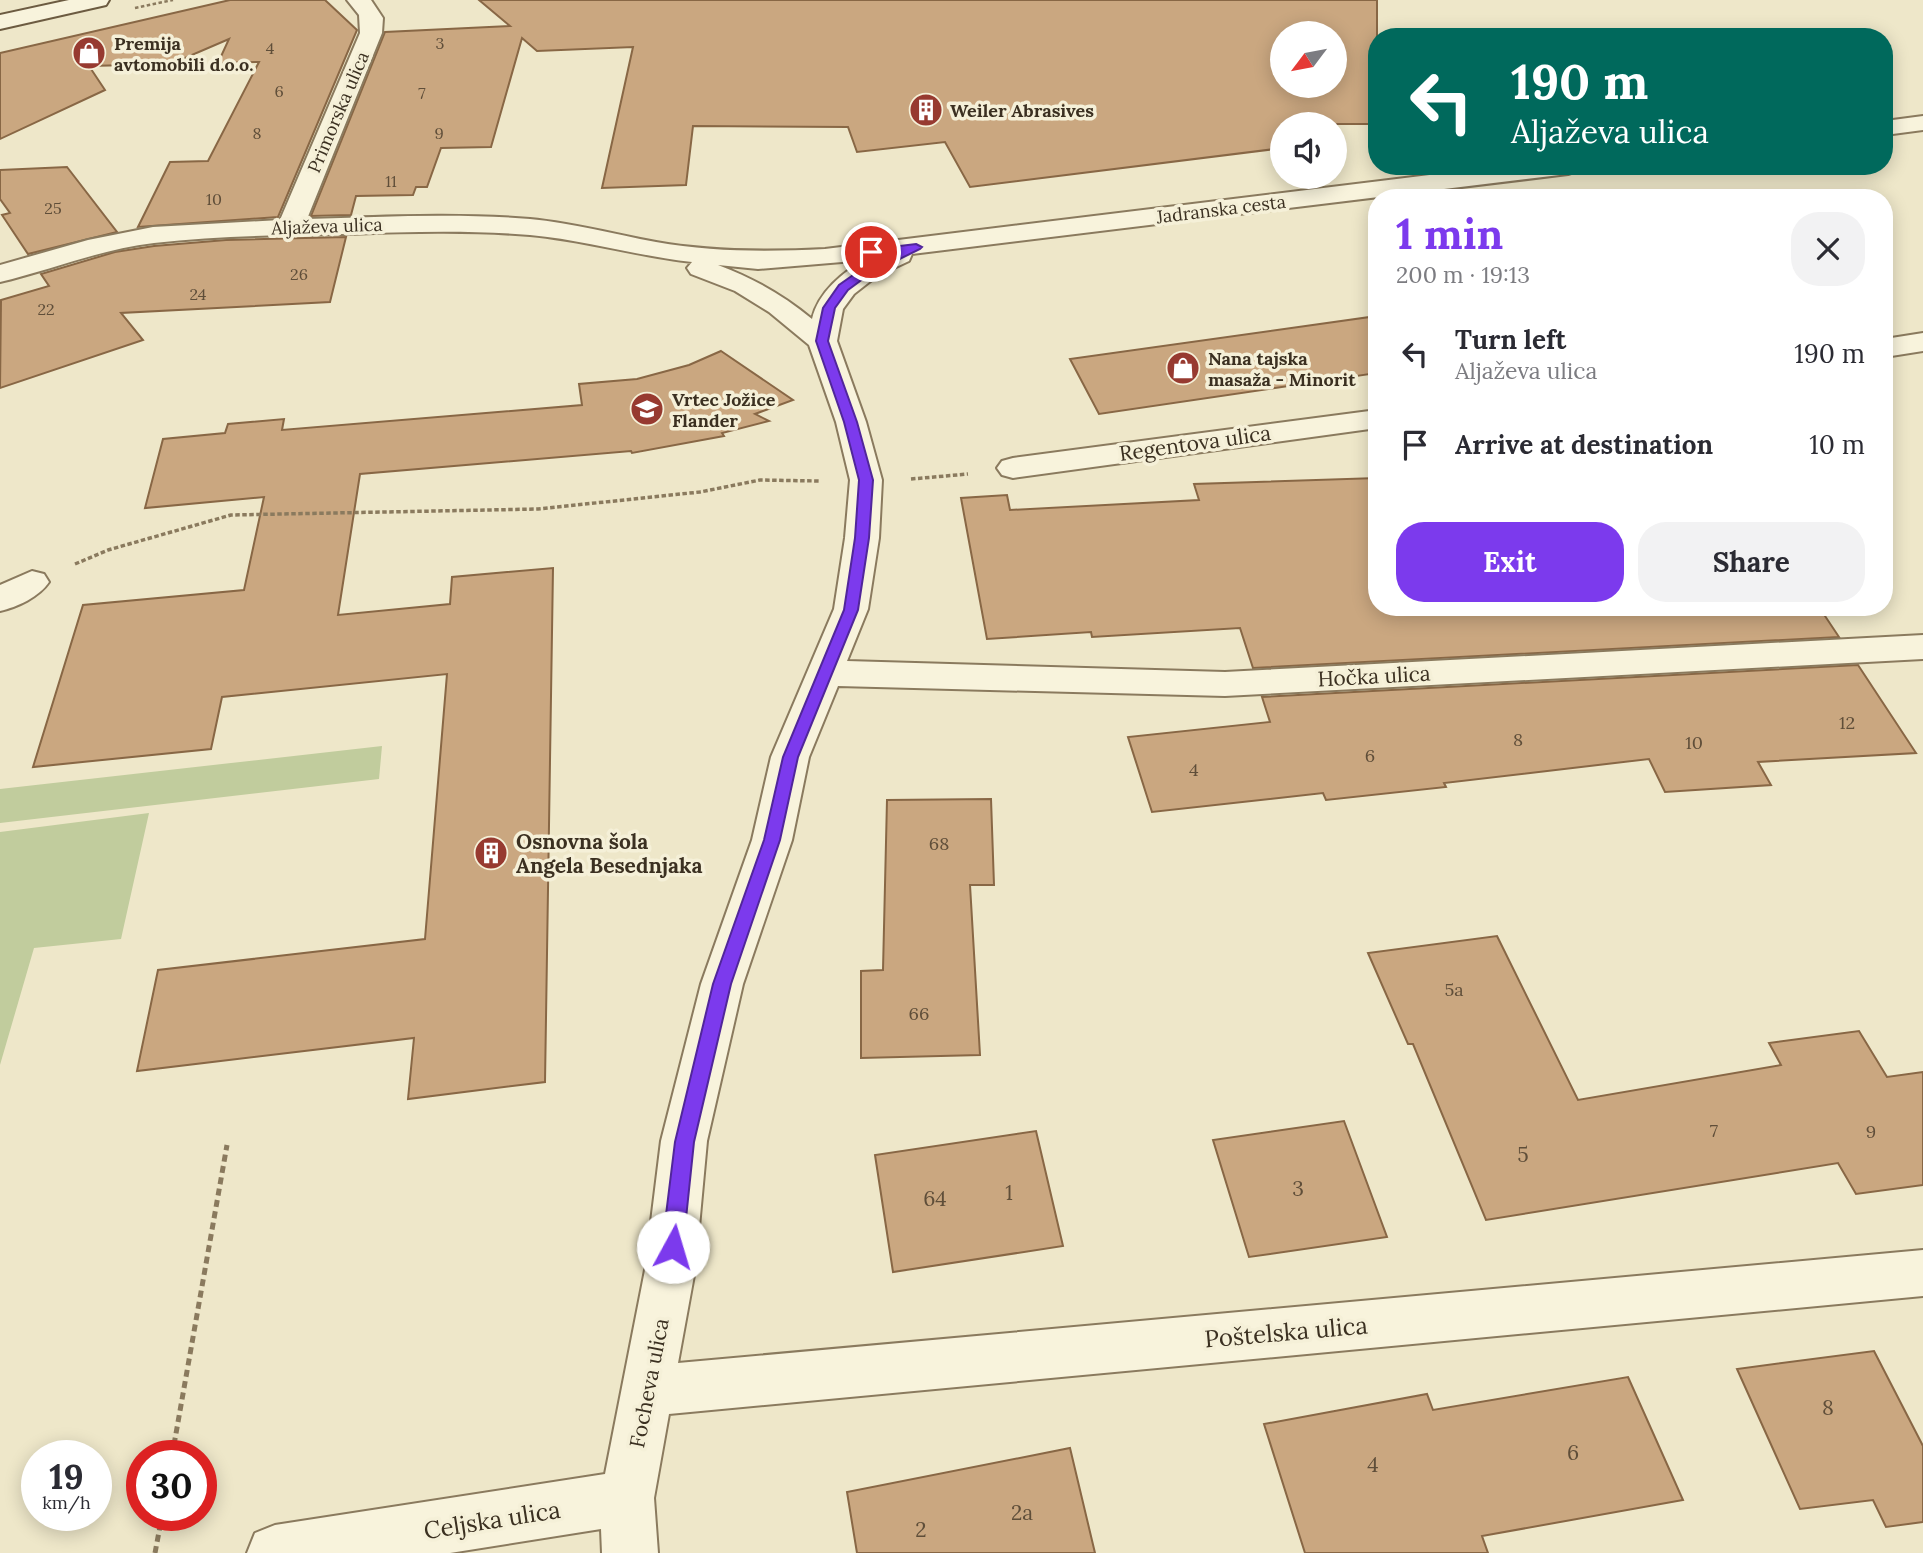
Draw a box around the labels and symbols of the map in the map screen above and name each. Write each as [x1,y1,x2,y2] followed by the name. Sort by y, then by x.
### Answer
[1270,21,1348,98] north arrow
[114,32,253,76] place label: Premija avtomobili d.o.o.
[436,33,445,53] house number: 3
[70,34,108,72] shop icon: Premija avtomobili d.o.o.
[266,38,275,58] house number: 4
[302,48,374,176] street label: Primorska ulica
[274,81,284,101] house number: 6
[418,83,426,103] house number: 7
[907,91,945,129] building icon: Weiler Abrasives
[950,99,1094,122] place label: Weiler Abrasives
[253,123,262,143] house number: 8
[434,123,444,143] house number: 9
[385,171,397,191] house number: 11
[206,189,222,209] house number: 10
[1154,190,1287,228] street label: Jadranska cesta
[44,198,62,218] house number: 25
[270,213,383,239] street label: Aljaževa ulica
[841,222,901,282] pin
[290,264,308,284] house number: 26
[190,284,207,304] house number: 24
[37,299,55,319] house number: 22
[1208,347,1356,391] place label: Nana tajska masaža - Minorit
[1164,349,1202,387] shop icon: Nana tajska masaža - Minorit
[672,388,776,432] place label: Vrtec Jožice Flander
[628,390,666,428] school or university icon: Vrtec Jožice Flander
[1117,419,1273,467] street label: Regentova ulica
[1317,660,1431,692] street label: Hočka ulica
[1839,711,1855,734] house number: 12
[1513,728,1523,751] house number: 8
[1685,731,1703,754] house number: 10
[1365,744,1375,767] house number: 6
[1189,758,1199,781] house number: 4
[516,828,702,879] place label: Osnovna šola Angela Besednjaka
[929,832,949,855] house number: 68
[472,834,510,872] building icon: Osnovna šola Angela Besednjaka
[1444,978,1464,1001] house number: 5a
[909,1002,929,1025] house number: 66
[1710,1119,1718,1142] house number: 7
[1866,1120,1876,1143] house number: 9
[1517,1141,1529,1168] house number: 5
[1292,1175,1304,1202] house number: 3
[1005,1179,1013,1206] house number: 1
[923,1185,947,1212] house number: 64
[636,1210,710,1284] position arrow
[1203,1309,1369,1355] street label: Poštelska ulica
[623,1316,675,1450] street label: Focheva ulica
[1822,1394,1834,1421] house number: 8
[1567,1439,1579,1466] house number: 6
[126,1440,217,1531] speed limit sign: 30
[1367,1451,1379,1478] house number: 4
[421,1494,563,1546] street label: Celjska ulica
[1011,1499,1033,1526] house number: 2a
[915,1516,927,1543] house number: 2

